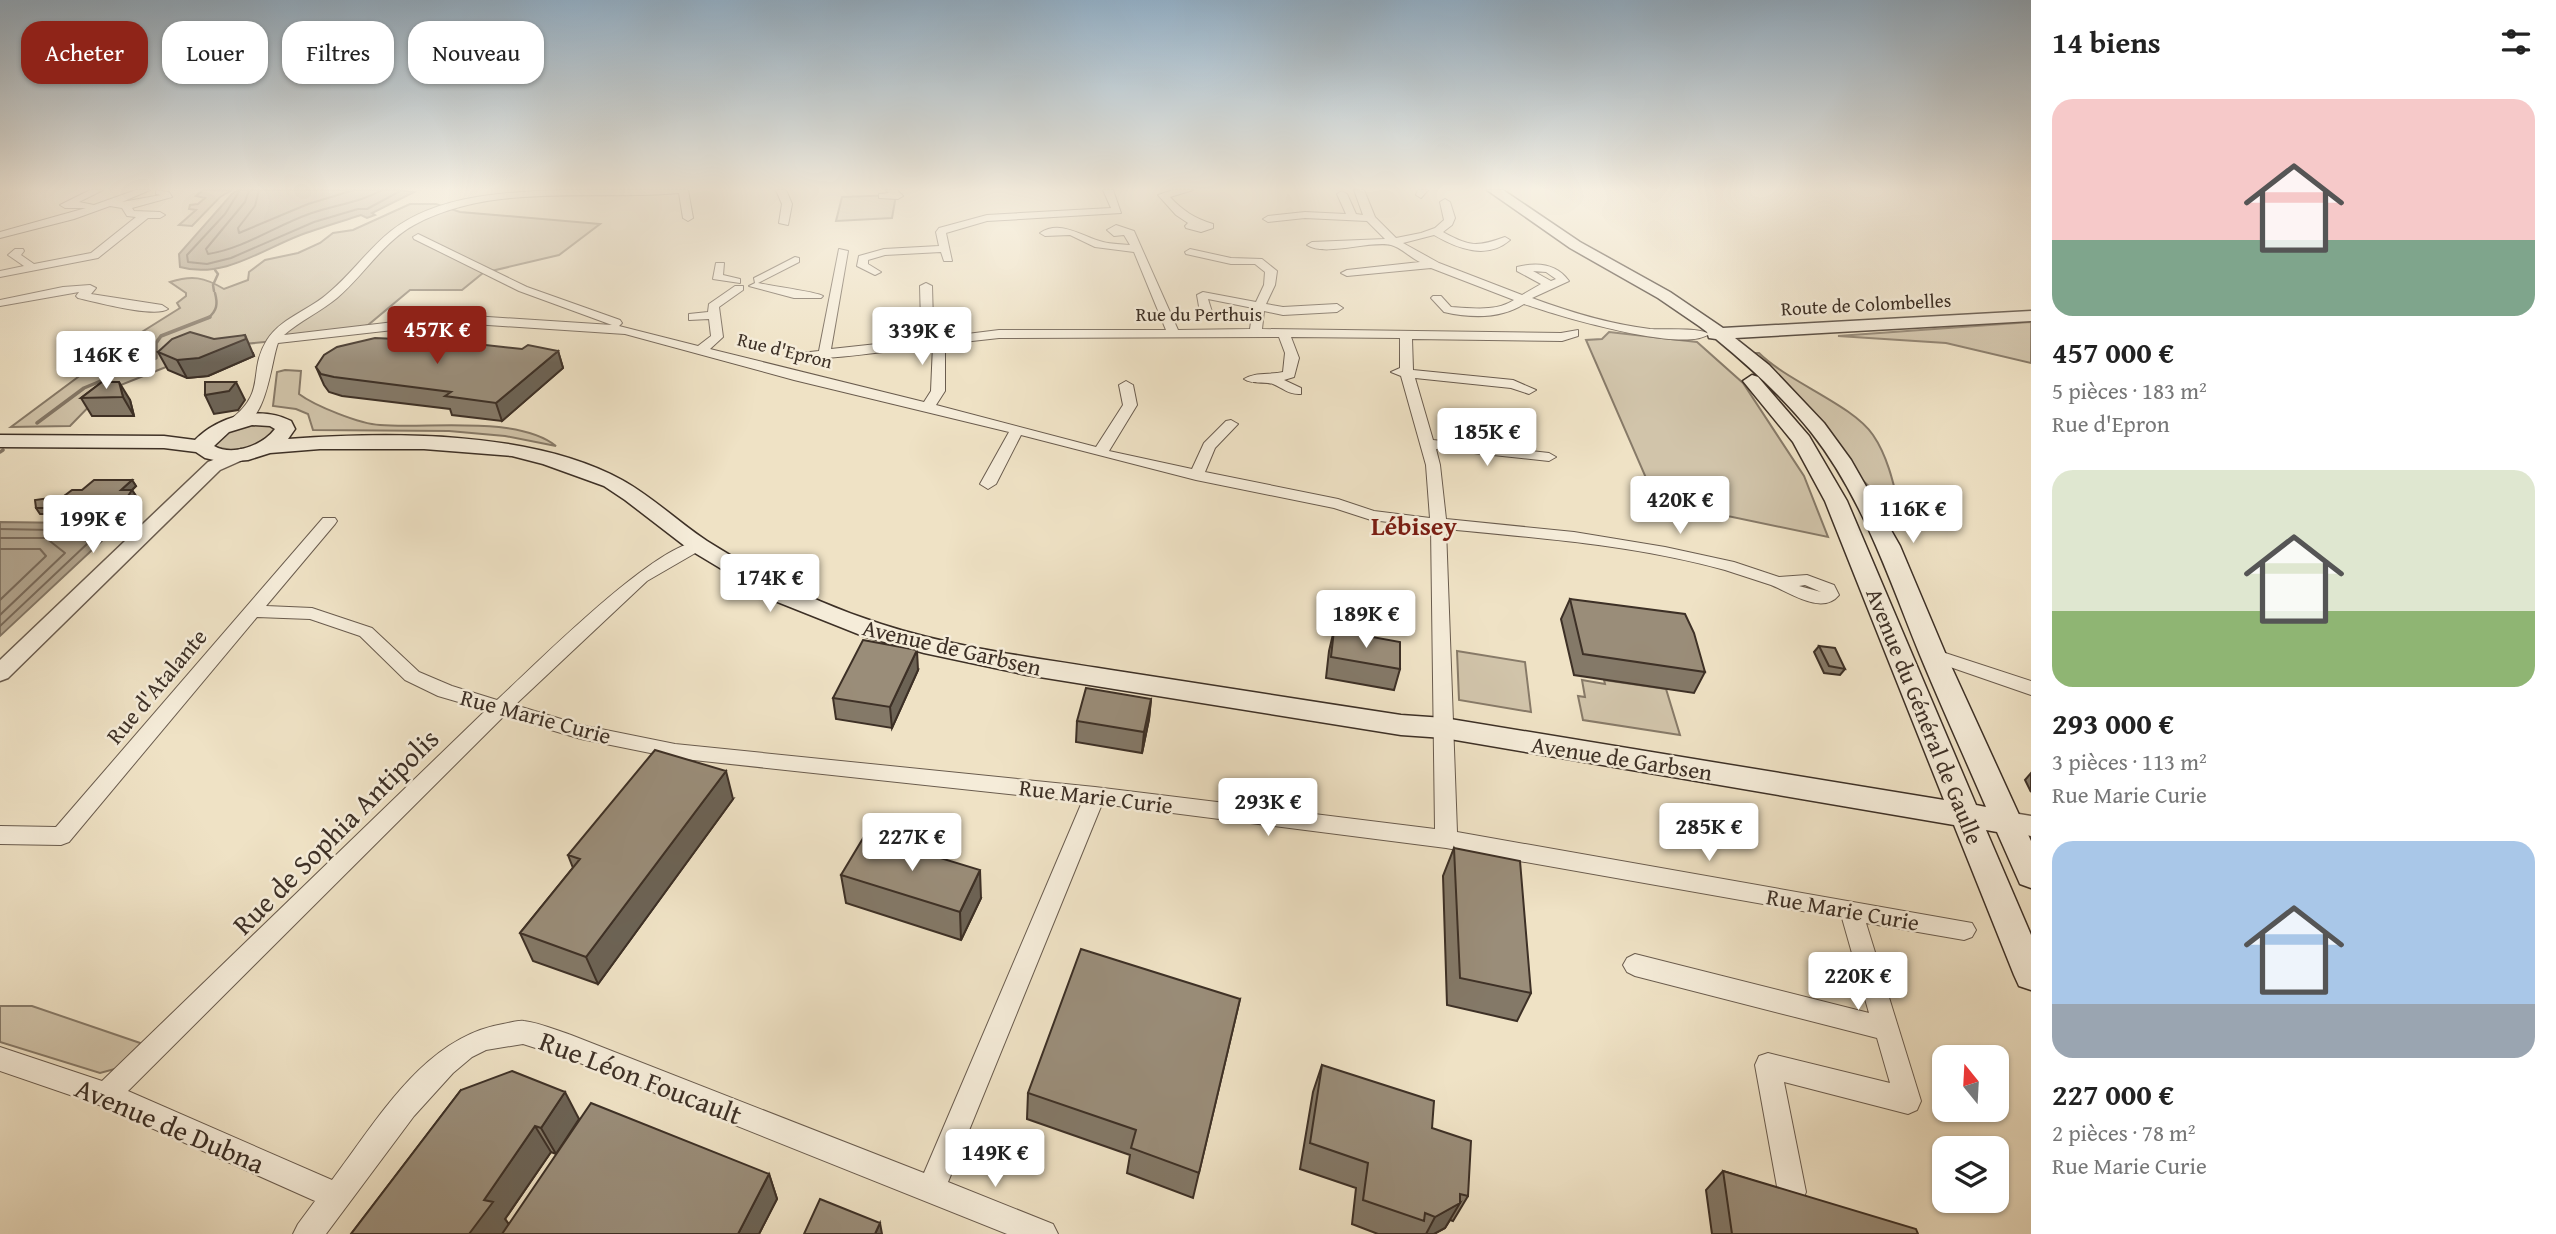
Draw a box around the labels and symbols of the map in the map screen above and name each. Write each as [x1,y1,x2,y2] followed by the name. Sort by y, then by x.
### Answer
[1780,286,1952,322] street label: Route de Colombelles
[1136,300,1262,328] street label: Rue du Perthuis
[380,306,494,366] pin: 457K €
[865,308,979,367] pin: 339K €
[734,325,836,375] street label: Rue d'Epron
[49,332,163,391] pin: 146K €
[1430,408,1544,468] pin: 185K €
[1623,476,1737,536] pin: 420K €
[1856,486,1970,545] pin: 116K €
[36,496,150,555] pin: 199K €
[1371,506,1458,545] district label: Lébisey
[713,554,827,614] pin: 174K €
[1858,583,1992,849] street label: Avenue du Général de Gaulle
[1309,590,1423,650] pin: 189K €
[859,610,1045,684] street label: Avenue de Garbsen
[98,621,214,751] street label: Rue d'Atalante
[457,680,615,752] street label: Rue Marie Curie
[222,718,448,944] street label: Rue de Sophia Antipolis
[1529,727,1715,789] street label: Avenue de Garbsen
[1017,770,1175,822] street label: Rue Marie Curie
[1211,778,1325,838] pin: 293K €
[1652,804,1766,863] pin: 285K €
[855,814,969,873] pin: 227K €
[1764,879,1922,939] street label: Rue Marie Curie
[1801,953,1915,1012] pin: 220K €
[534,1020,748,1135] street label: Rue Léon Foucault
[1932,1045,2009,1122] north arrow
[69,1067,272,1184] street label: Avenue de Dubna
[938,1130,1052,1189] pin: 149K €

